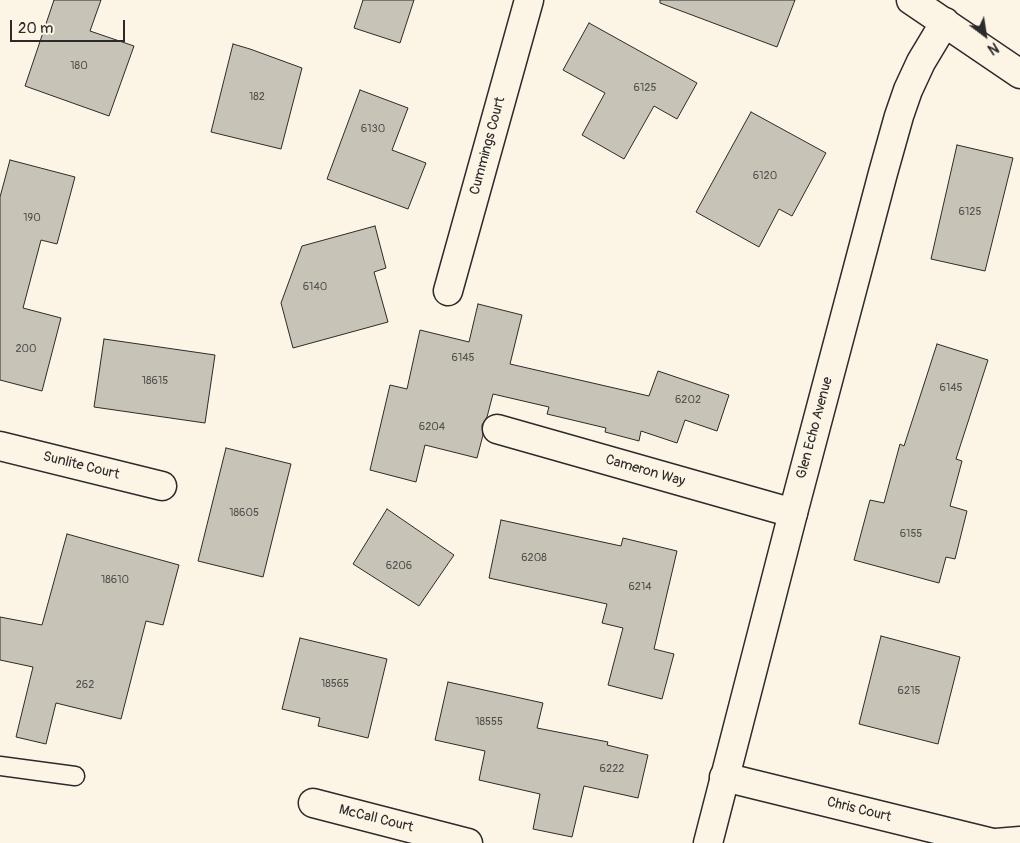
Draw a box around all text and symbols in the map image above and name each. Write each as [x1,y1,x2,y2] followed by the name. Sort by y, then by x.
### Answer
[12,10,128,42] scale bar
[960,10,1010,60] north arrow
[18,19,53,38] text: 20 m
[985,39,1001,58] text: N
[70,59,88,73] house number: 180
[634,81,656,95] house number: 6125
[249,90,265,104] house number: 182
[467,95,509,197] street label: Cummings Court
[361,122,385,136] house number: 6130
[753,169,777,183] house number: 6120
[959,205,981,219] house number: 6125
[23,211,41,225] house number: 190
[303,280,327,294] house number: 6140
[15,342,37,356] house number: 200
[451,351,475,365] house number: 6145
[142,374,168,388] house number: 18615
[793,375,837,481] street label: Glen Echo Avenue
[939,381,963,395] house number: 6145
[675,393,701,407] house number: 6202
[419,420,445,434] house number: 6204
[41,448,121,484] street label: Sunlite Court
[603,452,687,490] street label: Cameron Way
[229,506,259,520] house number: 18605
[900,527,922,541] house number: 6155
[521,551,547,565] house number: 6208
[386,559,412,573] house number: 6206
[101,573,129,587] house number: 18610
[628,580,652,594] house number: 6214
[321,677,349,691] house number: 18565
[76,678,94,692] house number: 262
[898,684,920,698] house number: 6215
[475,715,503,729] house number: 18555
[600,762,624,776] house number: 6222
[825,794,893,826] street label: Chris Court
[337,802,415,836] street label: McCall Court

